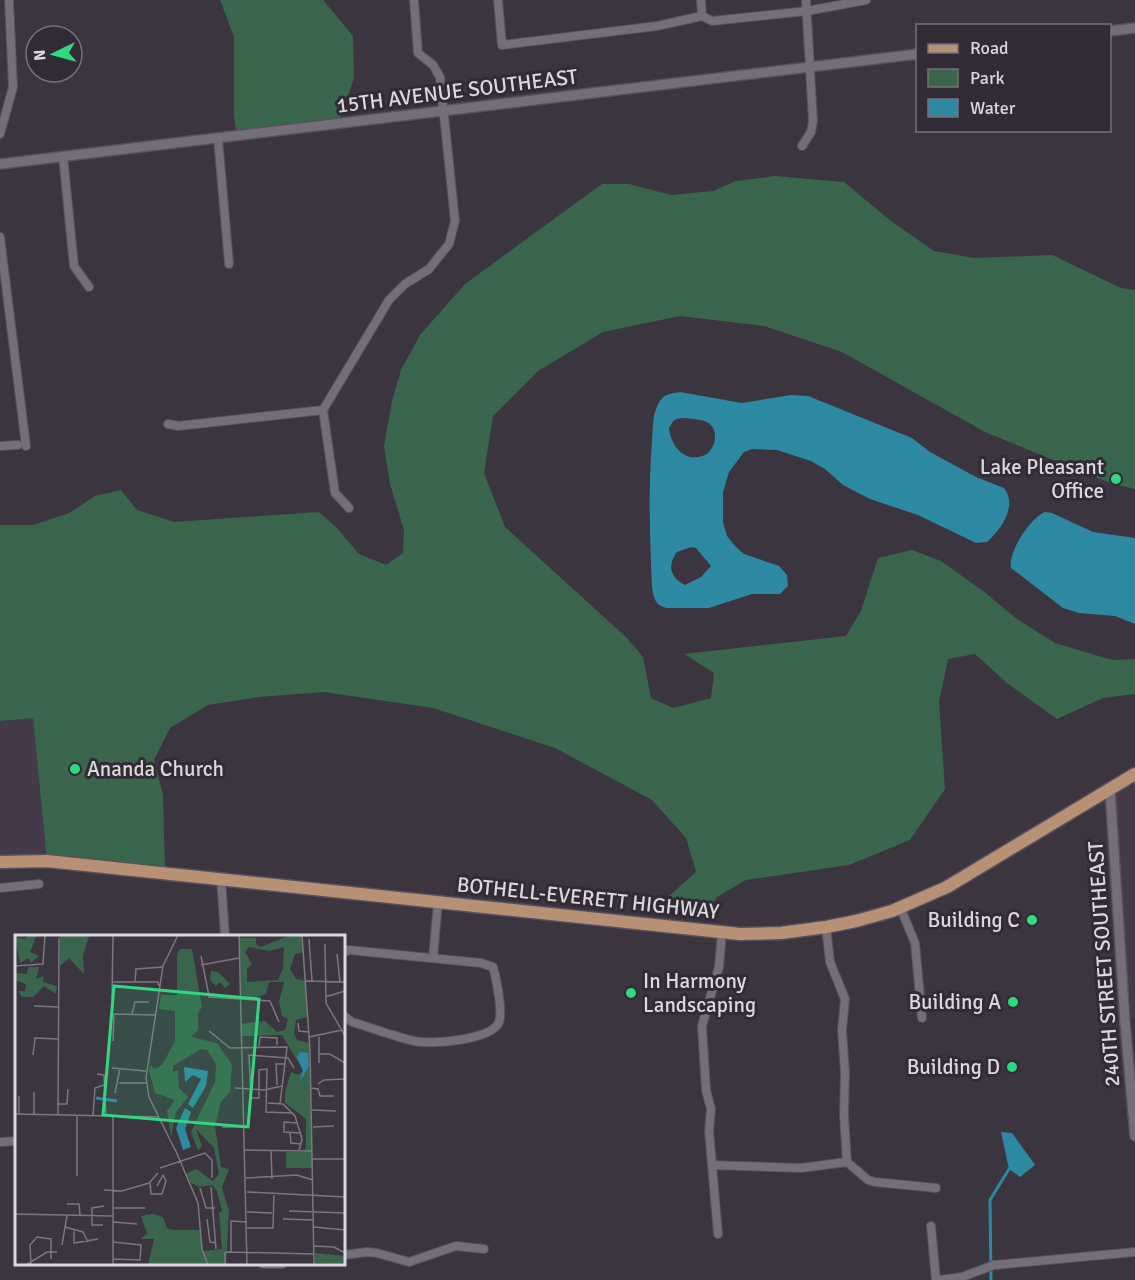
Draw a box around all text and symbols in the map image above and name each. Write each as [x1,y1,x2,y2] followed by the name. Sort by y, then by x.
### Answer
[24,24,84,84] north arrow
[916,24,1111,132] legend
[970,37,1009,59] text: Road
[30,49,51,62] text: N
[335,63,580,119] street label: 15TH AVENUE SOUTHEAST
[970,67,1005,89] text: Park
[970,97,1016,119] text: Water
[980,454,1104,504] place label: Lake Pleasant Office
[1109,472,1123,486] marker: Lake Pleasant Office
[87,756,224,782] place label: Ananda Church
[68,762,82,776] marker: Ananda Church
[1082,840,1126,1088] street label: 240TH STREET SOUTHEAST
[456,871,721,925] street label: BOTHELL-EVERETT HIGHWAY
[928,907,1020,933] place label: Building C
[1025,913,1039,927] marker: Building C
[15,935,345,1265] inset map
[643,968,756,1018] place label: In Harmony Landscaping
[624,986,638,1000] marker: In Harmony Landscaping
[908,989,1001,1015] place label: Building A
[1006,995,1020,1009] marker: Building A
[907,1054,1000,1080] place label: Building D
[1005,1060,1019,1074] marker: Building D

